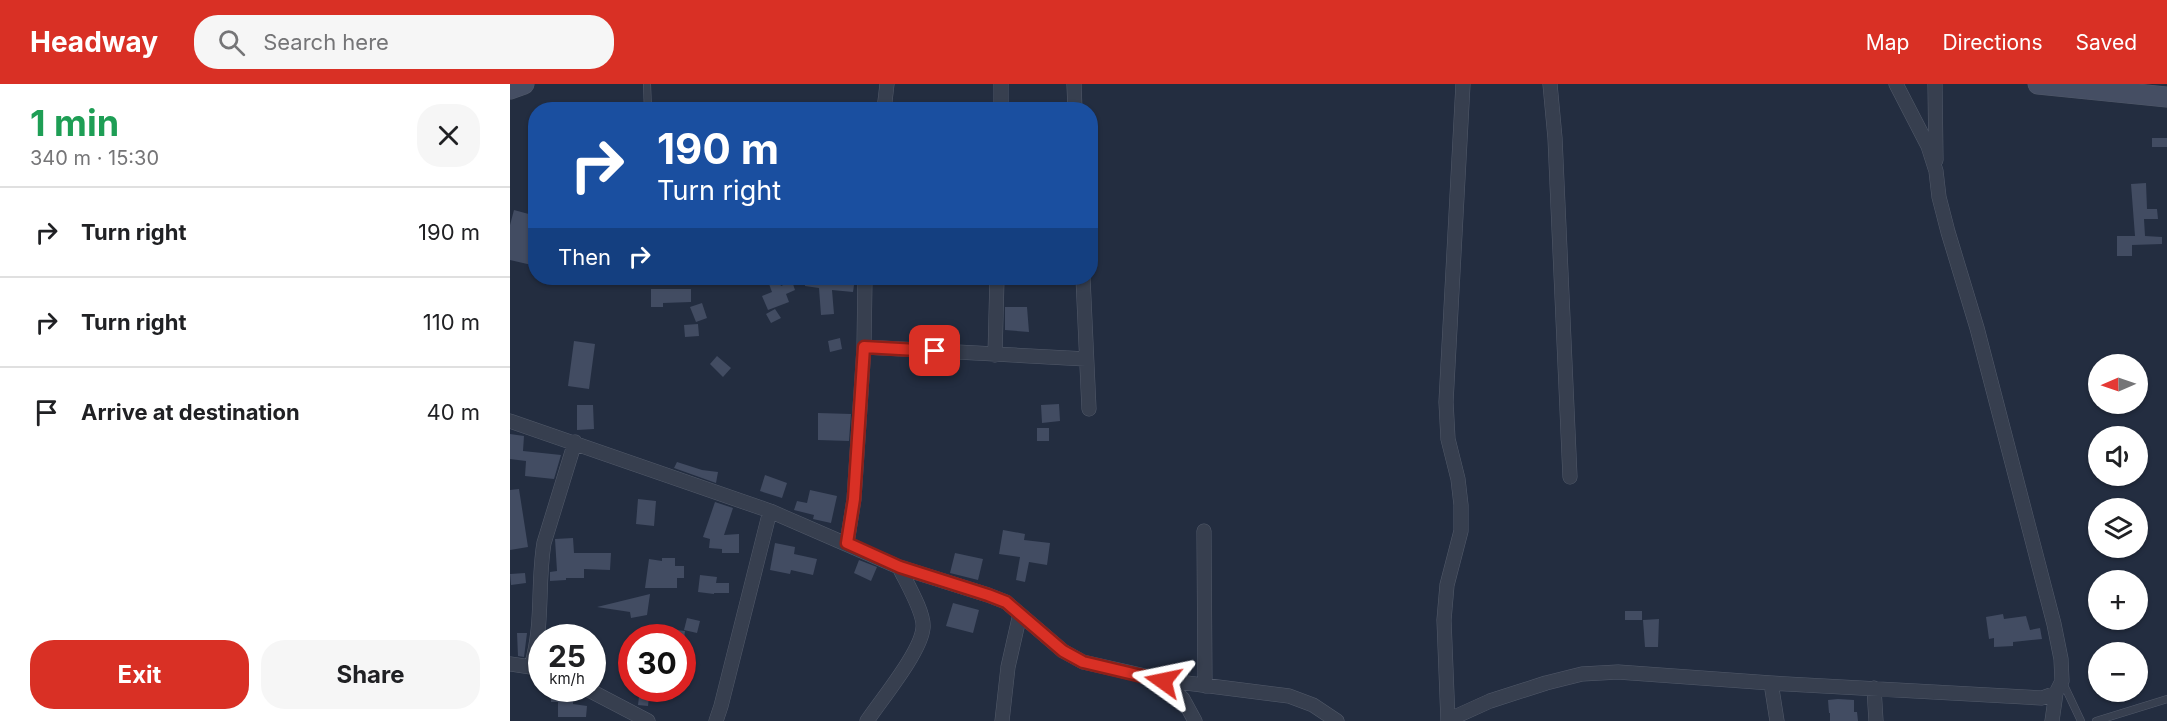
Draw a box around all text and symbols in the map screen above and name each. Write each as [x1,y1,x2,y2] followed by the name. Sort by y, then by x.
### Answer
[194,15,614,69] search box
[30,25,158,59] text: Headway
[215,26,248,59] icon: search
[263,29,389,55] text: Search here
[1866,30,1909,55] text: Map
[1942,30,2043,55] text: Directions
[2076,30,2137,55] text: Saved
[30,101,119,145] text: 1 min
[417,104,480,167] button: close
[657,123,779,174] text: 190 m
[558,126,636,204] icon: right
[30,146,159,170] text: 340 m · 15:30
[657,174,781,207] text: Turn right
[30,216,63,249] icon: right
[81,219,187,245] text: Turn right
[418,219,480,245] text: 190 m
[623,240,656,273] icon: right
[558,244,611,270] text: Then
[30,306,63,339] icon: right
[81,309,187,335] text: Turn right
[423,309,480,335] text: 110 m
[909,325,960,376] pin
[918,334,951,367] icon: arrive
[2088,354,2148,414] north arrow
[2088,354,2148,702] map controls
[30,396,63,429] icon: arrive
[81,399,300,425] text: Arrive at destination
[426,399,480,425] text: 40 m
[2088,426,2148,486] button: sound
[2088,498,2148,558] button: layers
[2088,570,2148,630] button: +
[618,624,696,702] speed limit sign: 30
[548,638,586,674] text: 25
[30,640,249,709] button: Exit
[261,640,480,709] button: Share
[2088,642,2148,702] button: −
[1131,649,1195,713] position arrow
[549,669,585,688] text: km/h

